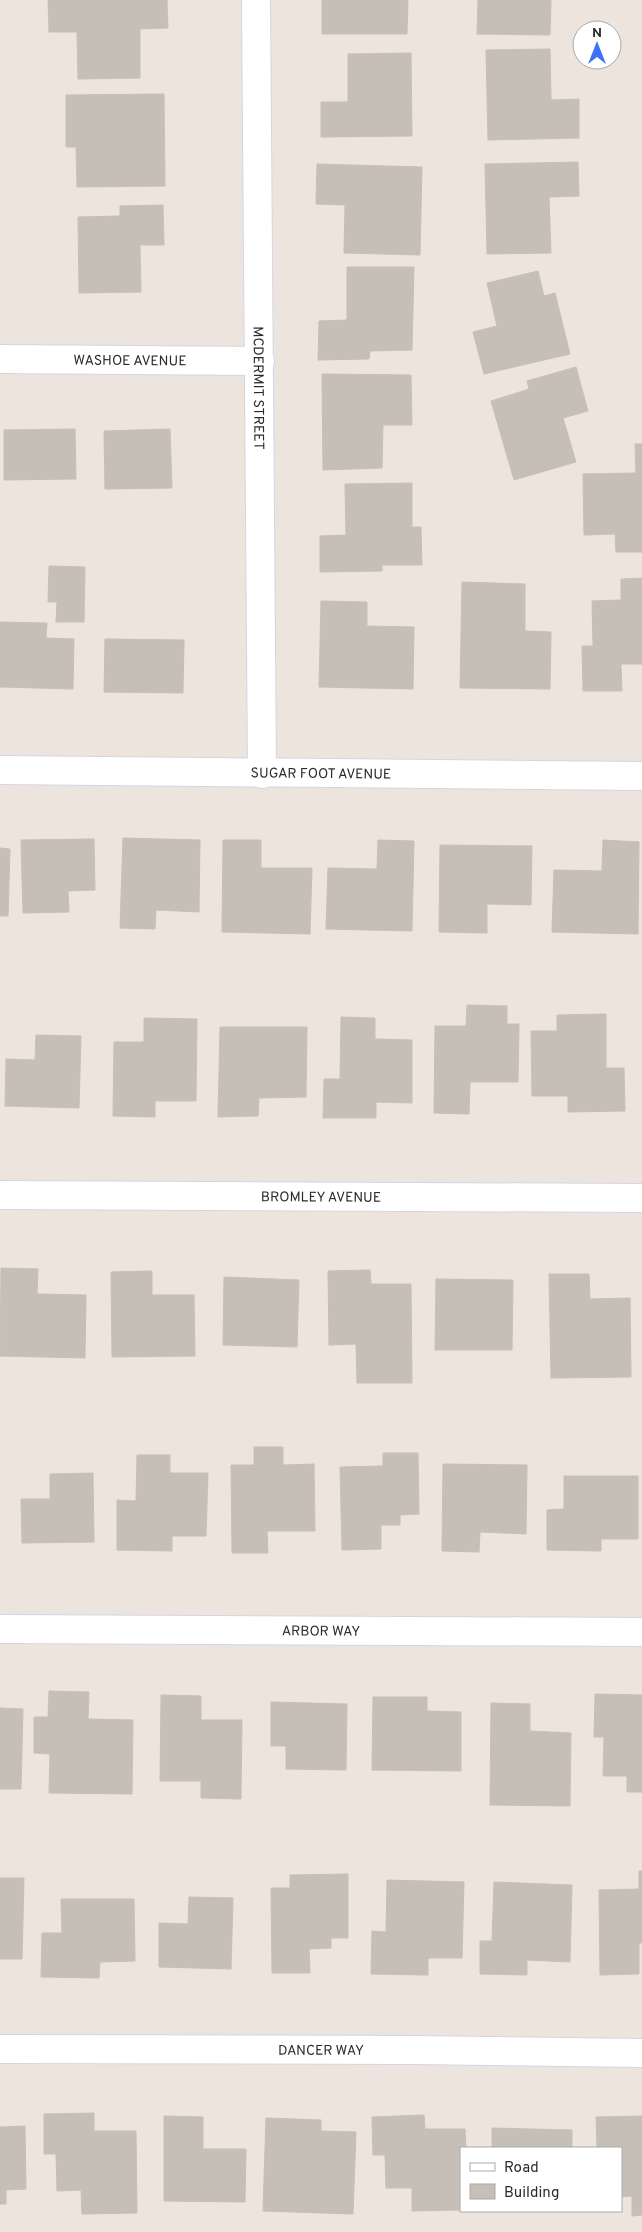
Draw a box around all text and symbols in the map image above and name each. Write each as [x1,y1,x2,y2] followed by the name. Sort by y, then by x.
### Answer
[572,20,622,70] north arrow
[592,25,602,42] text: N
[249,326,266,450] street label: MCDERMIT STREET
[73,353,187,370] street label: WASHOE AVENUE
[251,765,391,784] street label: SUGAR FOOT AVENUE
[261,1189,381,1207] street label: BROMLEY AVENUE
[282,1623,360,1641] street label: ARBOR WAY
[278,2043,364,2060] street label: DANCER WAY
[460,2147,622,2212] legend
[504,2159,539,2178] text: Road
[504,2184,559,2203] text: Building

